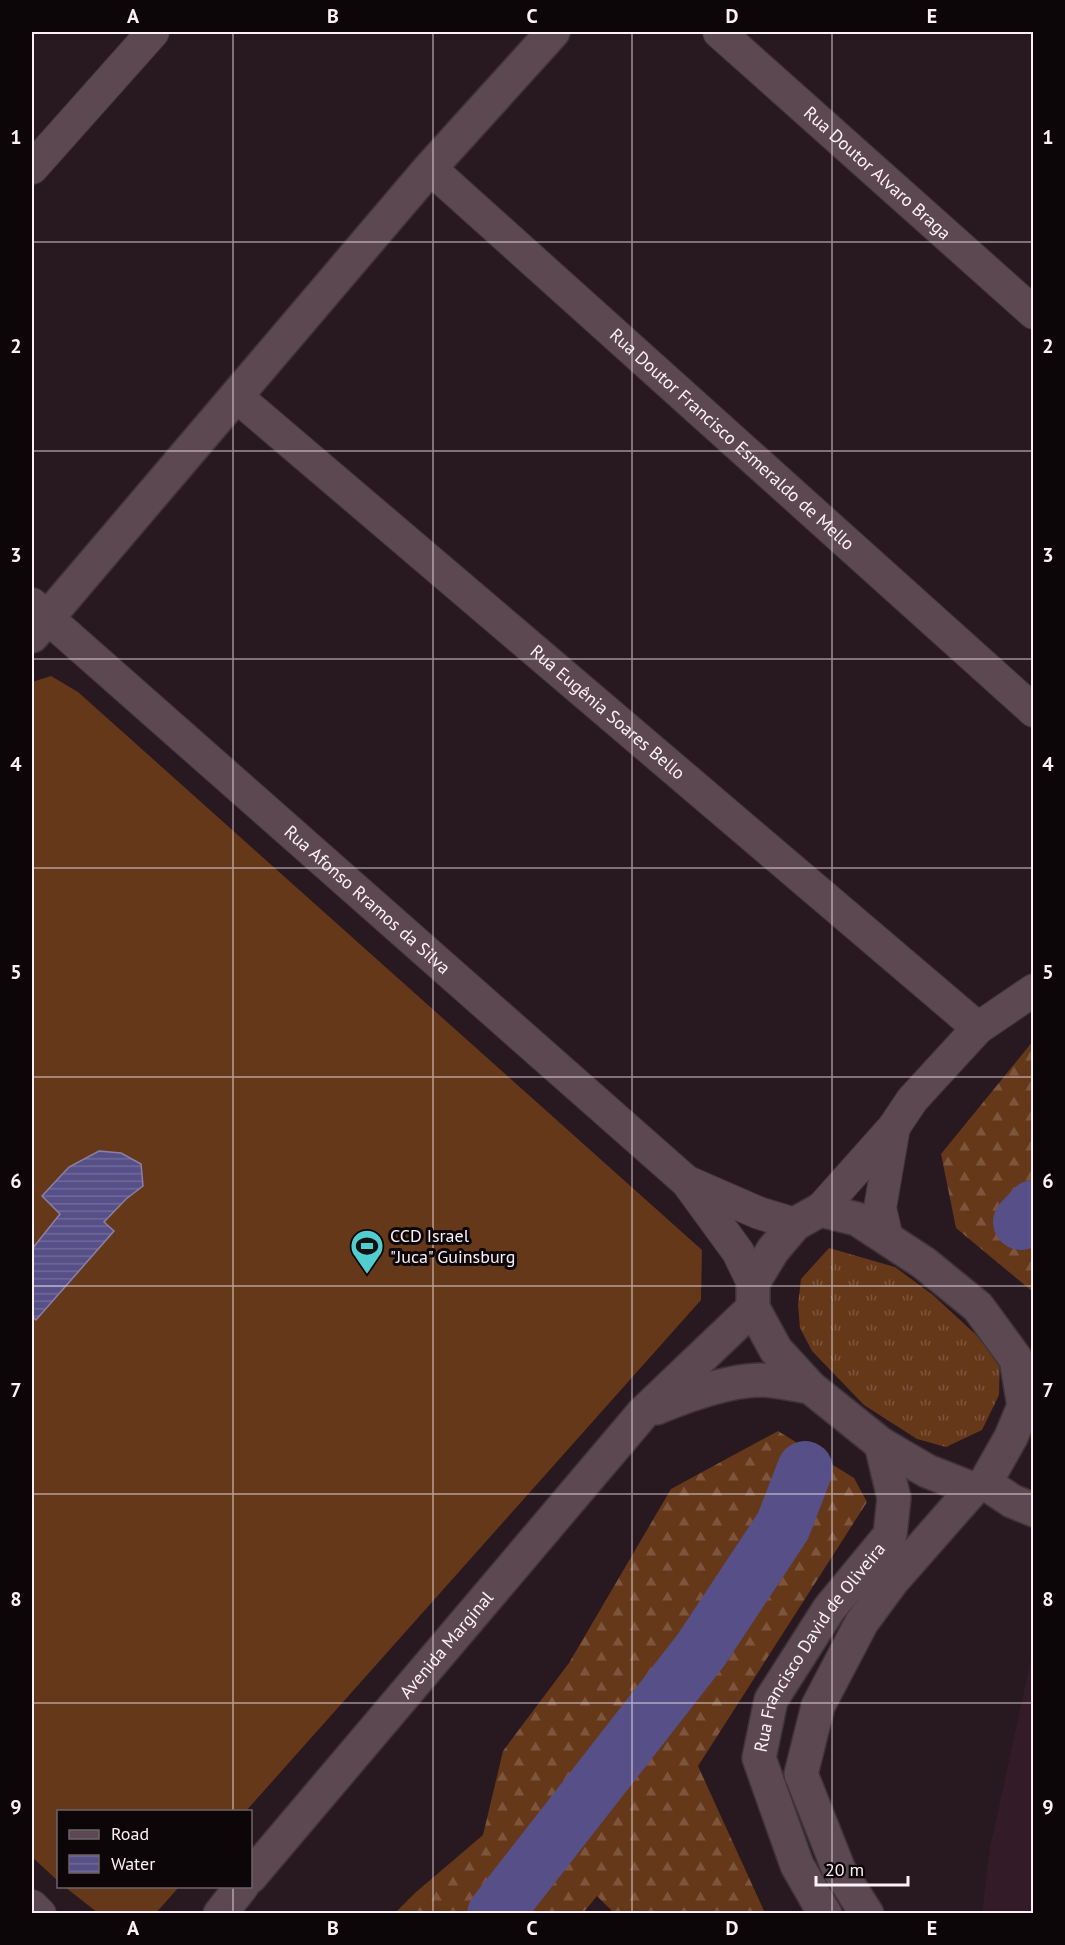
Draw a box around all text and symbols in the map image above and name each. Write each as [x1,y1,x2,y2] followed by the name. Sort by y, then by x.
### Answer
[127,3,140,29] text: A
[327,3,339,29] text: B
[526,3,538,29] text: C
[726,3,739,29] text: D
[927,3,937,29] text: E
[799,101,956,244] street label: Rua Doutor Alvaro Braga
[10,124,22,150] text: 1
[1042,124,1054,150] text: 1
[605,323,859,555] street label: Rua Doutor Francisco Esmeraldo de Mello
[10,333,22,359] text: 2
[1042,333,1054,359] text: 2
[10,542,22,568] text: 3
[1042,542,1054,568] text: 3
[526,640,690,784] street label: Rua Eugênia Soares Bello
[10,751,22,777] text: 4
[1042,751,1054,777] text: 4
[280,820,455,979] street label: Rua Afonso Rramos da Silva
[10,959,22,985] text: 5
[1042,959,1054,985] text: 5
[10,1168,22,1194] text: 6
[1042,1168,1054,1194] text: 6
[390,1224,515,1268] place label: CCD Israel "Juca" Guinsburg
[349,1228,385,1275] sports icon: CCD Israel "Juca" Guinsburg
[10,1377,22,1403] text: 7
[1042,1377,1054,1403] text: 7
[749,1538,890,1754] street label: Rua Francisco David de Oliveira
[10,1586,22,1612] text: 8
[394,1586,499,1703] street label: Avenida Marginal
[1042,1586,1054,1612] text: 8
[10,1794,22,1820] text: 9
[1042,1794,1054,1820] text: 9
[57,1810,252,1888] legend
[111,1822,149,1845] text: Road
[816,1849,908,1887] scale bar
[111,1852,155,1875] text: Water
[825,1858,864,1881] text: 20 m
[127,1915,140,1941] text: A
[327,1915,339,1941] text: B
[526,1915,538,1941] text: C
[726,1915,739,1941] text: D
[927,1915,937,1941] text: E

